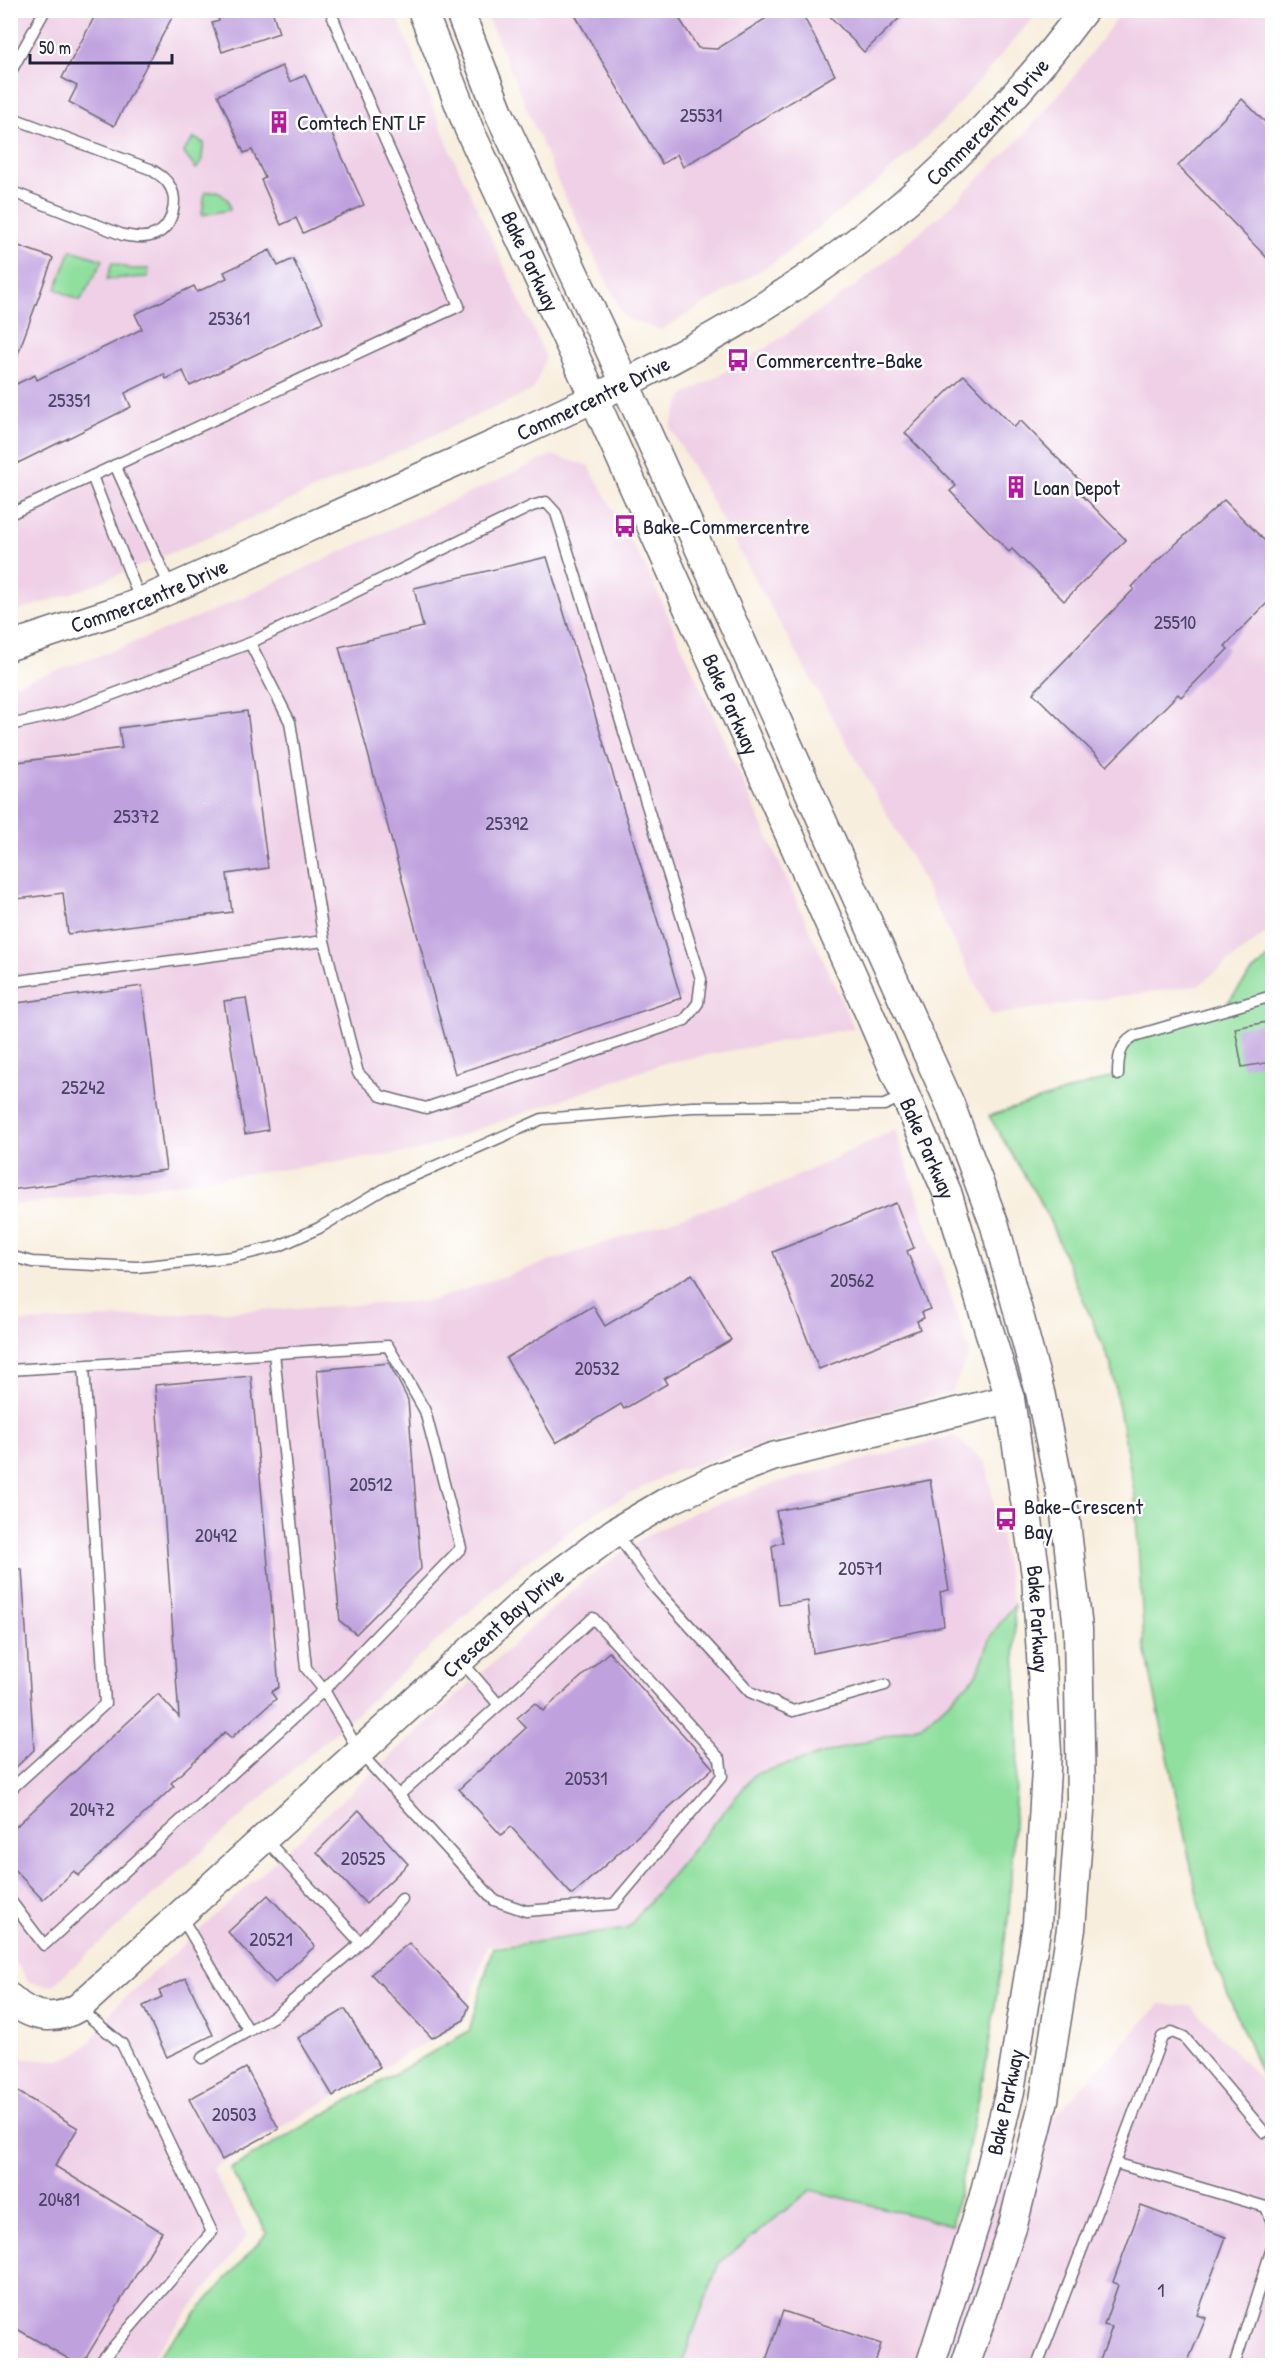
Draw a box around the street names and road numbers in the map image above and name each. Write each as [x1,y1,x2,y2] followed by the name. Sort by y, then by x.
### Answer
[919,51,1056,192] street label: Commercentre Drive
[494,206,567,316] street label: Bake Parkway
[511,348,675,448] street label: Commercentre Drive
[67,550,233,640] street label: Commercentre Drive
[695,649,767,759] street label: Bake Parkway
[893,1093,963,1202] street label: Bake Parkway
[435,1560,570,1684] street label: Crescent Bay Drive
[1020,1563,1057,1674] street label: Bake Parkway
[979,2046,1031,2158] street label: Bake Parkway

